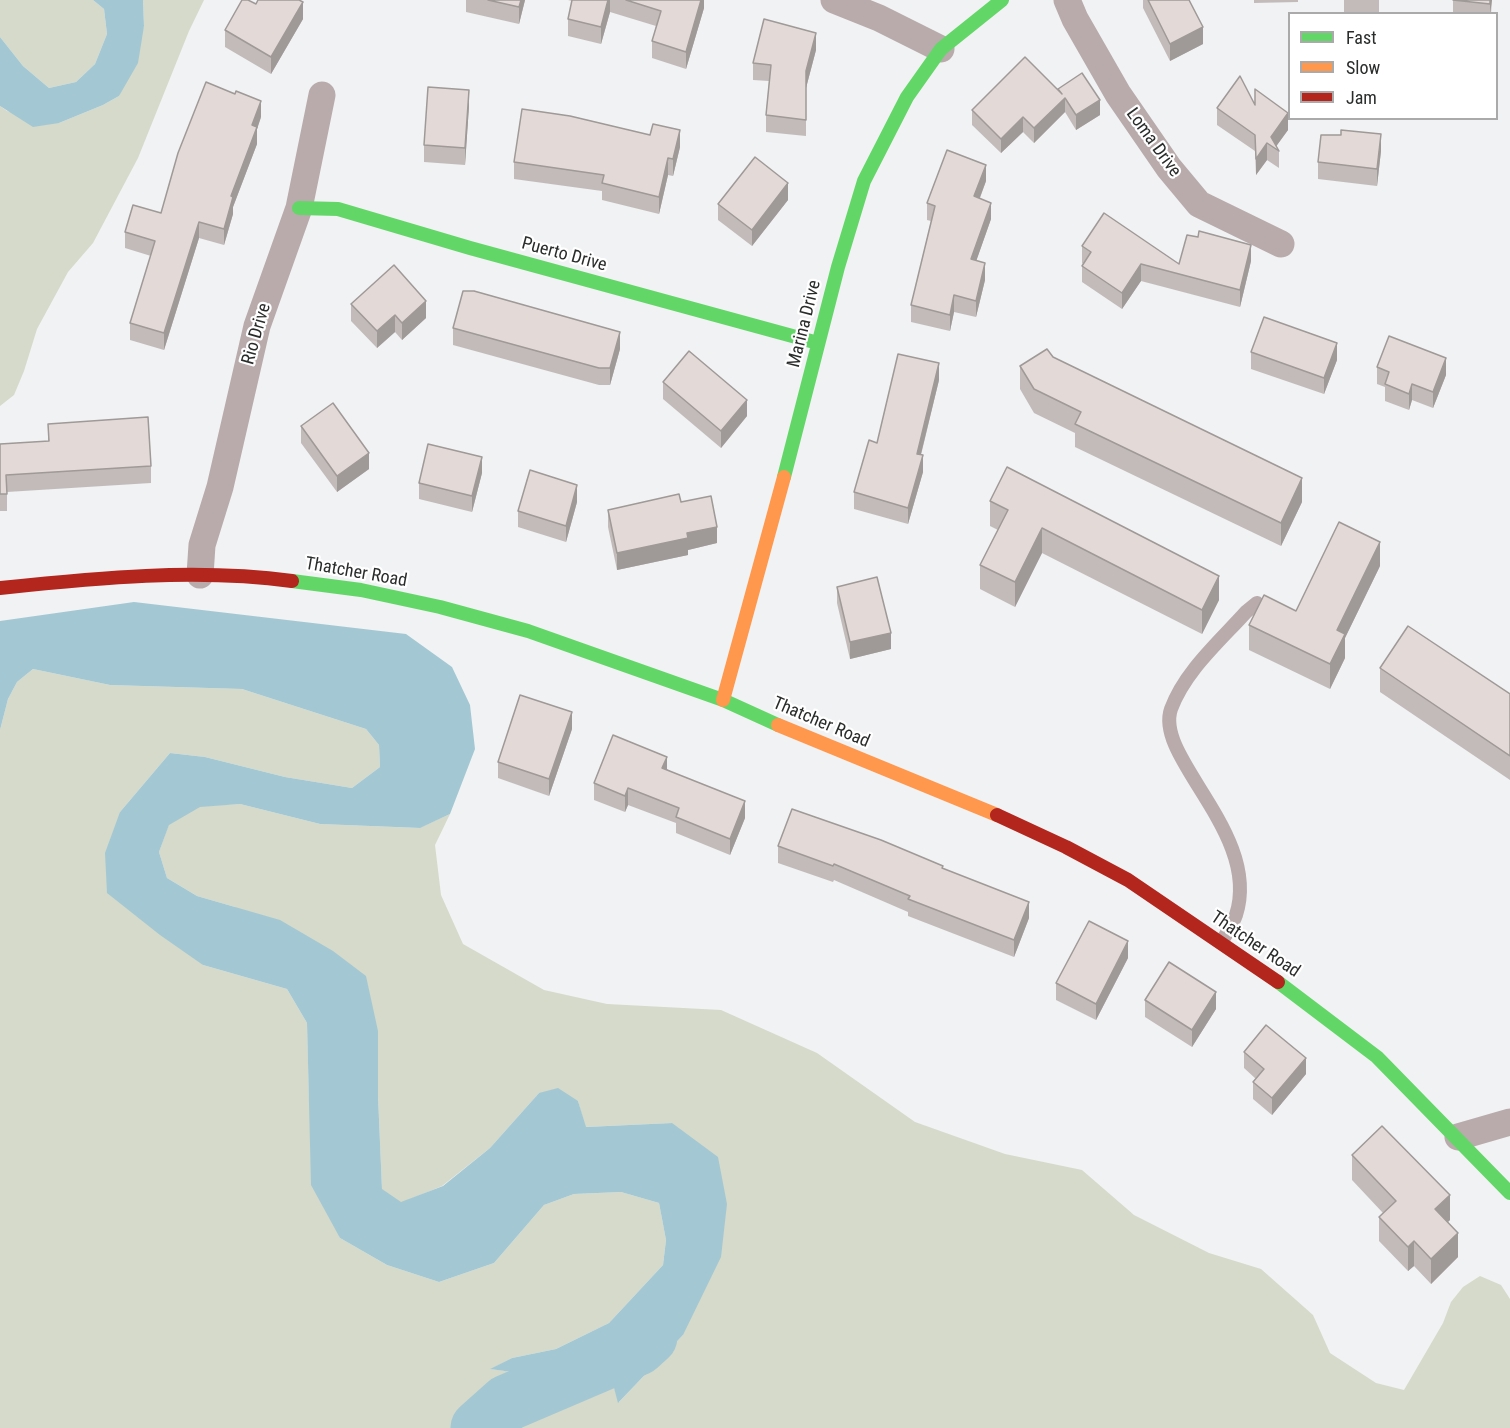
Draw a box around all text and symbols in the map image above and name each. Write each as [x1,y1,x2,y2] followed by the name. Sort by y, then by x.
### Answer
[1288,12,1498,120] legend
[1346,27,1377,48] text: Fast
[1346,57,1380,78] text: Slow
[1346,87,1377,108] text: Jam
[1121,104,1185,182] street label: Loma Drive
[519,233,609,277] street label: Puerto Drive
[784,278,826,370] street label: Marina Drive
[238,301,276,367] street label: Rio Drive
[303,553,409,593] street label: Thatcher Road
[769,693,873,753] street label: Thatcher Road
[1206,907,1304,983] street label: Thatcher Road

